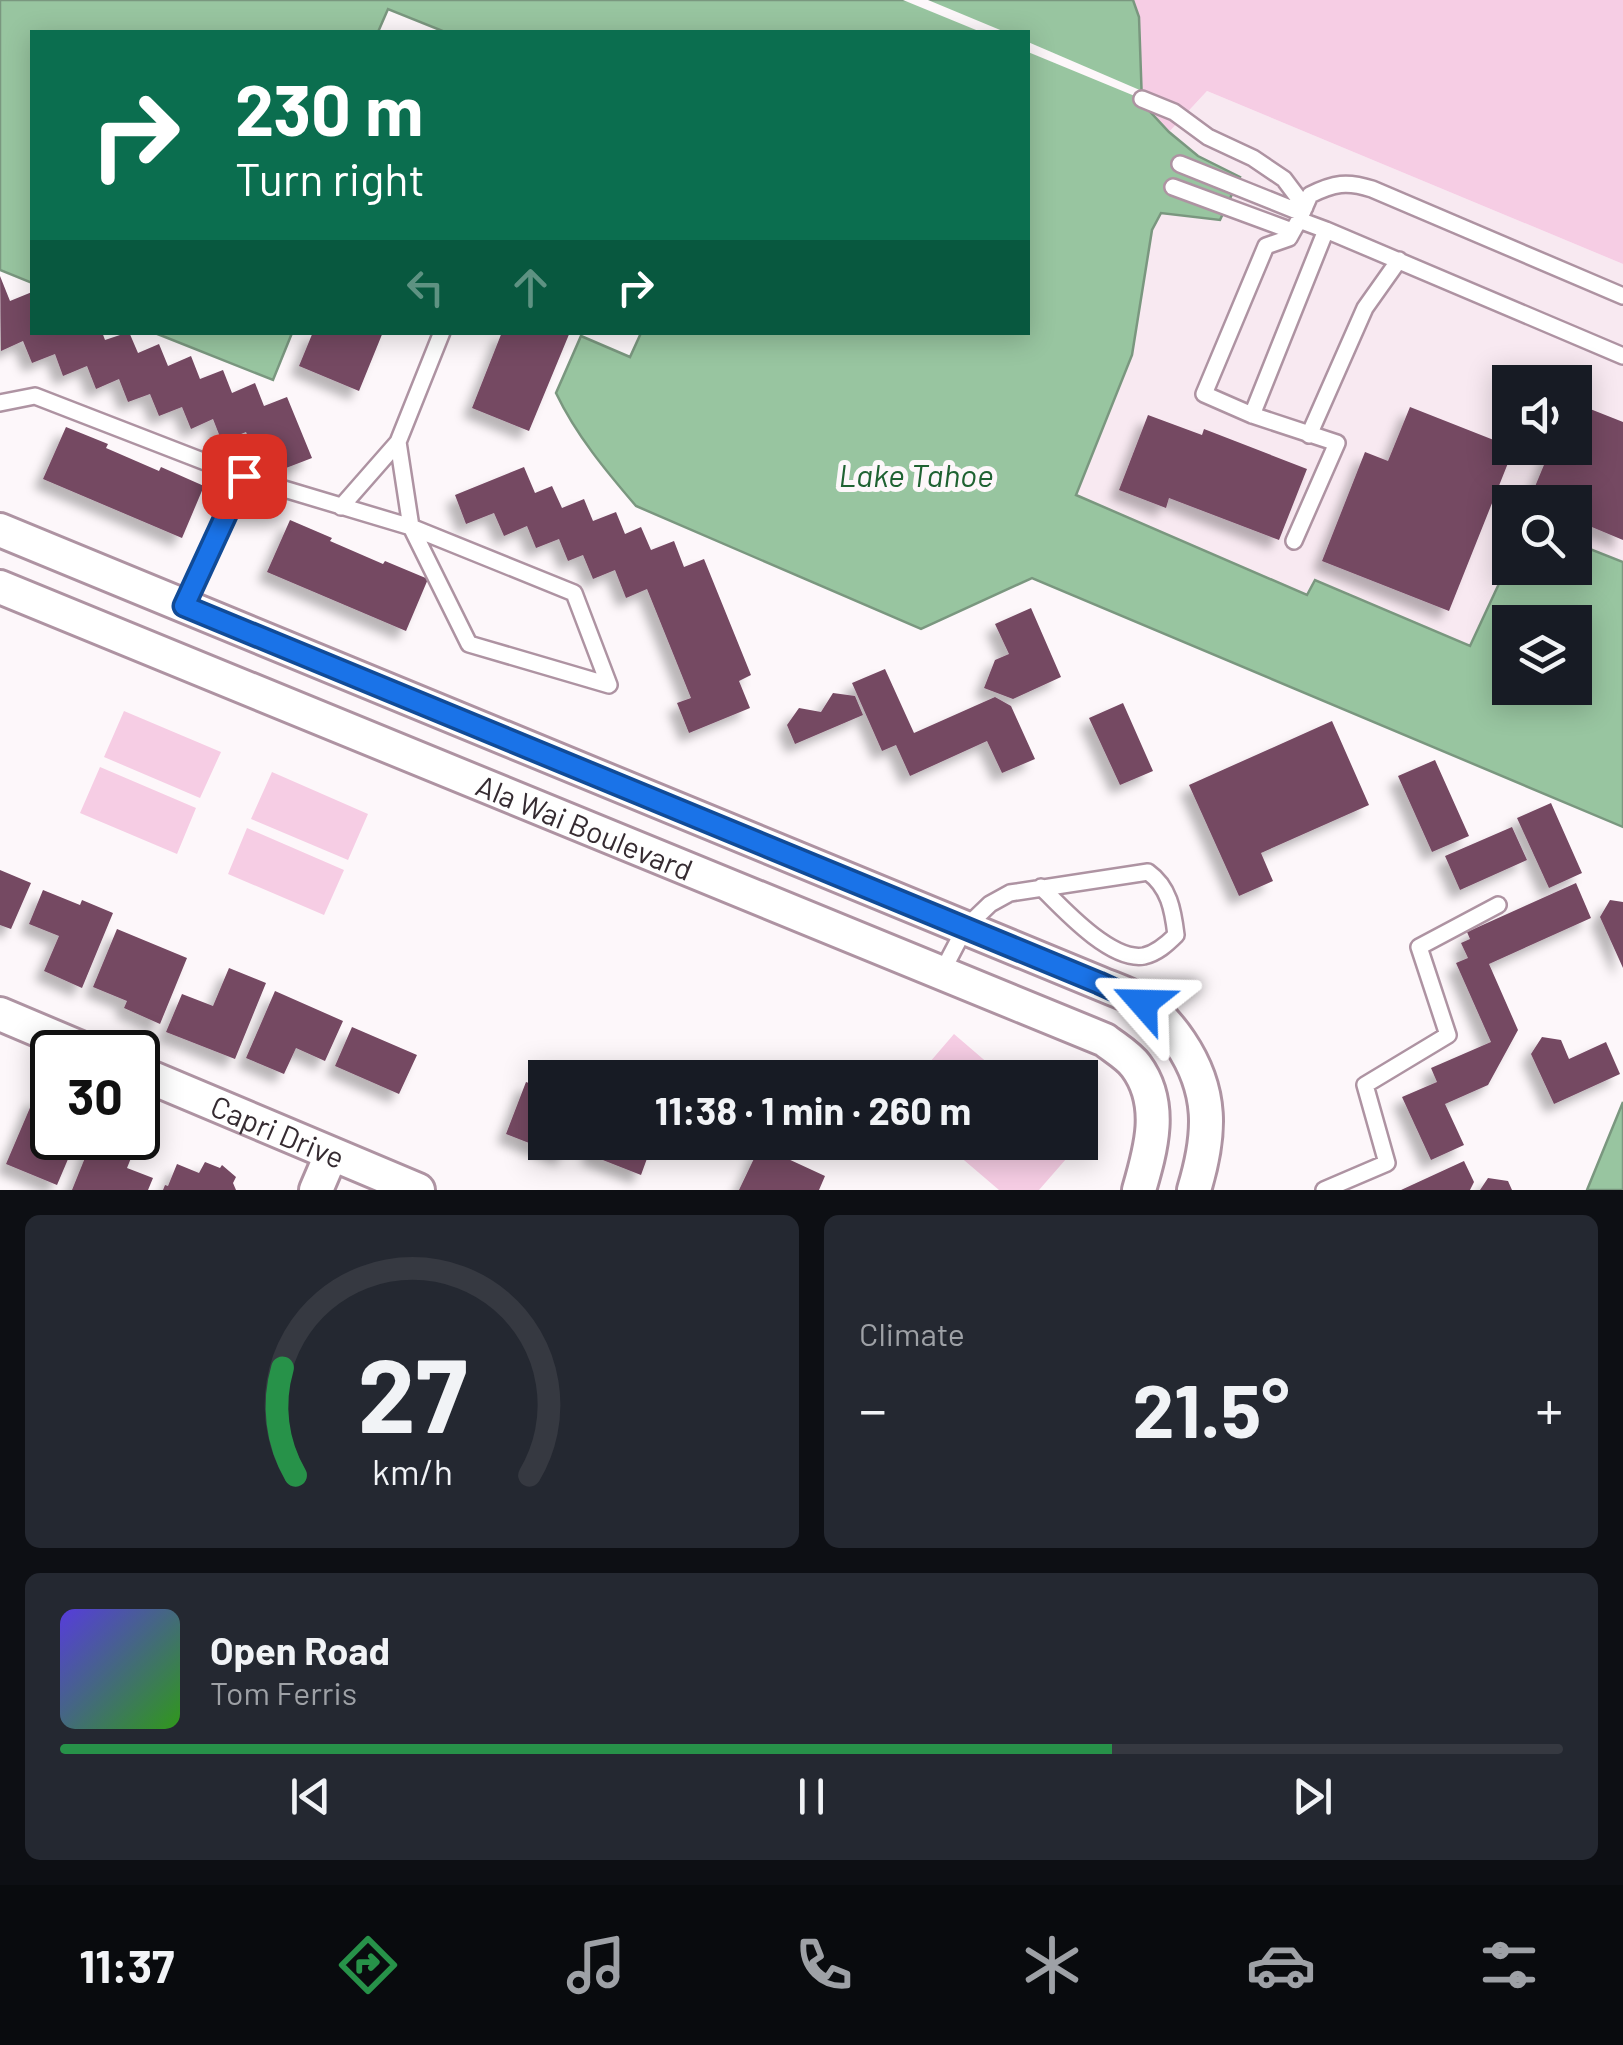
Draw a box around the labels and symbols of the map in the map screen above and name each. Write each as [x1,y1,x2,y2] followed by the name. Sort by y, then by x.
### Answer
[202,434,287,519] pin
[838,455,994,493] water label: Lake Tahoe
[471,766,698,887] street label: Ala Wai Boulevard
[1091,951,1195,1055] position arrow
[30,1030,160,1160] speed limit sign: 30
[206,1087,350,1175] street label: Capri Drive

